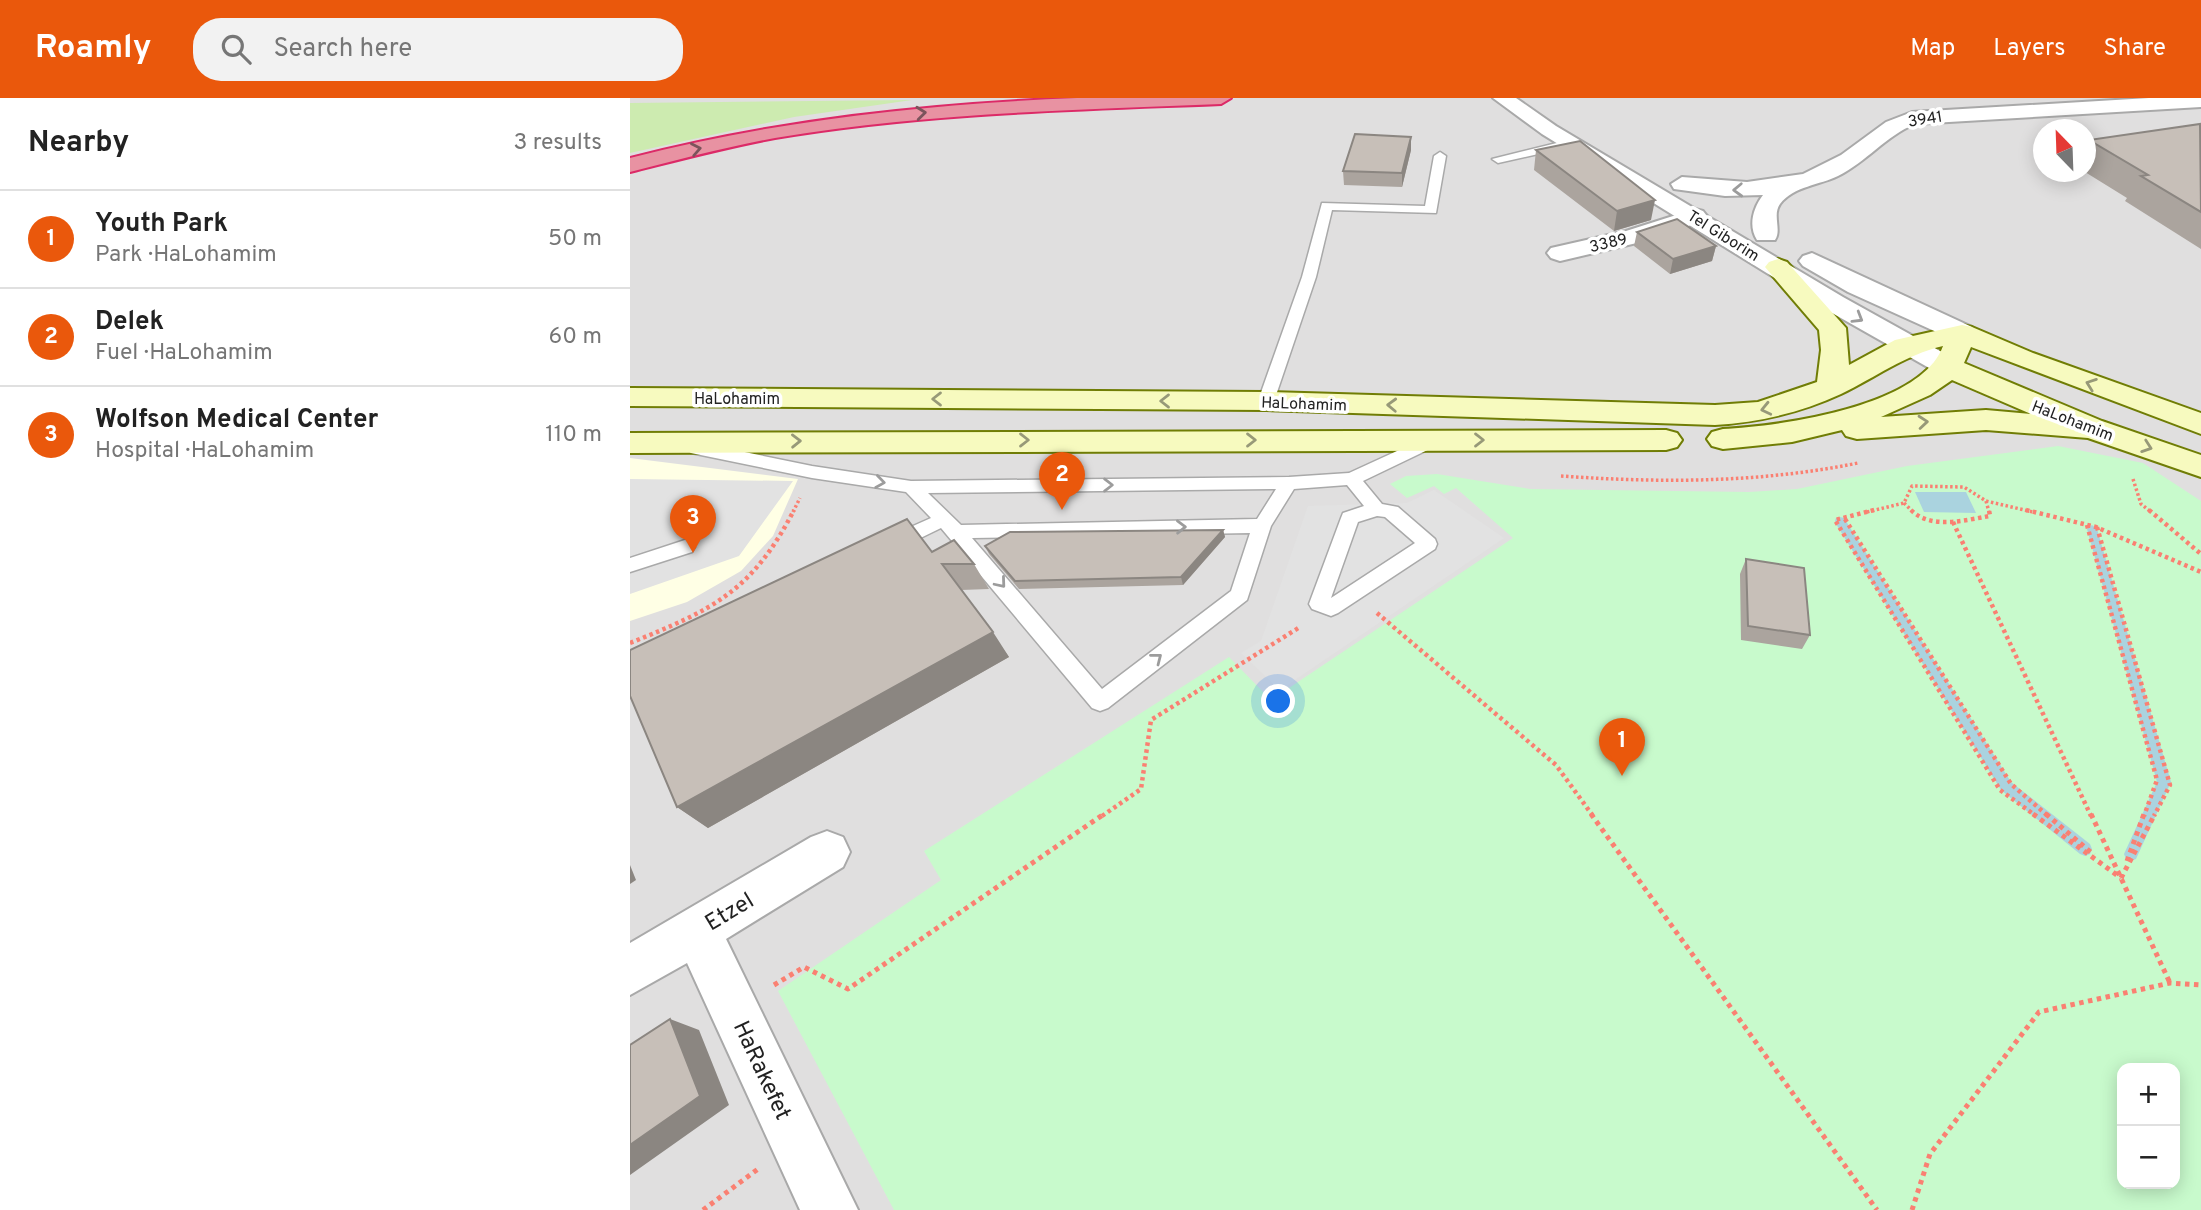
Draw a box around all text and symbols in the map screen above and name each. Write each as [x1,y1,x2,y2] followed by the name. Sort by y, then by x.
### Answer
[193,18,683,81] search box
[35,28,151,70] text: Roamly
[217,30,255,68] icon: search
[273,33,412,66] text: Search here
[1910,34,1955,64] text: Map
[1993,34,2065,64] text: Layers
[2103,34,2166,64] text: Share
[916,106,927,121] one-way arrow
[1907,107,1944,133] street label: 3941
[2033,119,2096,182] north arrow
[28,125,129,162] text: Nearby
[513,129,602,158] text: 3 results
[690,142,702,157] one-way arrow
[1732,182,1742,198] one-way arrow
[1683,207,1763,267] street label: Tel Giborim
[95,208,228,241] text: Youth Park
[46,225,56,254] text: 1
[548,225,602,254] text: 50 m
[1588,230,1629,258] street label: 3389
[95,241,277,270] text: Park · HaLohamim
[95,306,164,339] text: Delek
[1851,309,1864,322] one-way arrow
[44,323,58,352] text: 2
[549,323,602,352] text: 60 m
[95,339,273,368] text: Fuel · HaLohamim
[2085,378,2097,392] one-way arrow
[694,390,780,410] street label: HaLohamim
[932,391,942,407] one-way arrow
[1159,393,1170,409] one-way arrow
[1261,394,1347,416] street label: HaLohamim
[1387,397,1397,413] one-way arrow
[2029,397,2116,447] street label: HaLohamim
[1760,401,1772,415] one-way arrow
[95,404,378,437] text: Wolfson Medical Center
[1917,415,1928,430] one-way arrow
[44,421,58,450] text: 3
[545,421,602,450] text: 110 m
[1019,432,1029,448] one-way arrow
[1246,432,1257,448] one-way arrow
[1474,432,1484,448] one-way arrow
[791,433,802,449] one-way arrow
[95,437,314,466] text: Hospital · HaLohamim
[2141,439,2153,454] one-way arrow
[1039,452,1085,510] pin: 2
[875,474,886,489] one-way arrow
[1103,477,1113,493] one-way arrow
[670,495,716,553] pin: 3
[1176,520,1187,535] one-way arrow
[993,575,1005,588] one-way arrow
[1150,654,1162,667] one-way arrow
[1261,684,1295,718] your location
[1599,718,1645,776] pin: 1
[701,887,760,939] street label: Etzel
[725,1017,796,1125] street label: HaRakefet
[2117,1063,2180,1189] map controls
[2117,1063,2180,1126] button: +
[2117,1126,2180,1189] button: −

